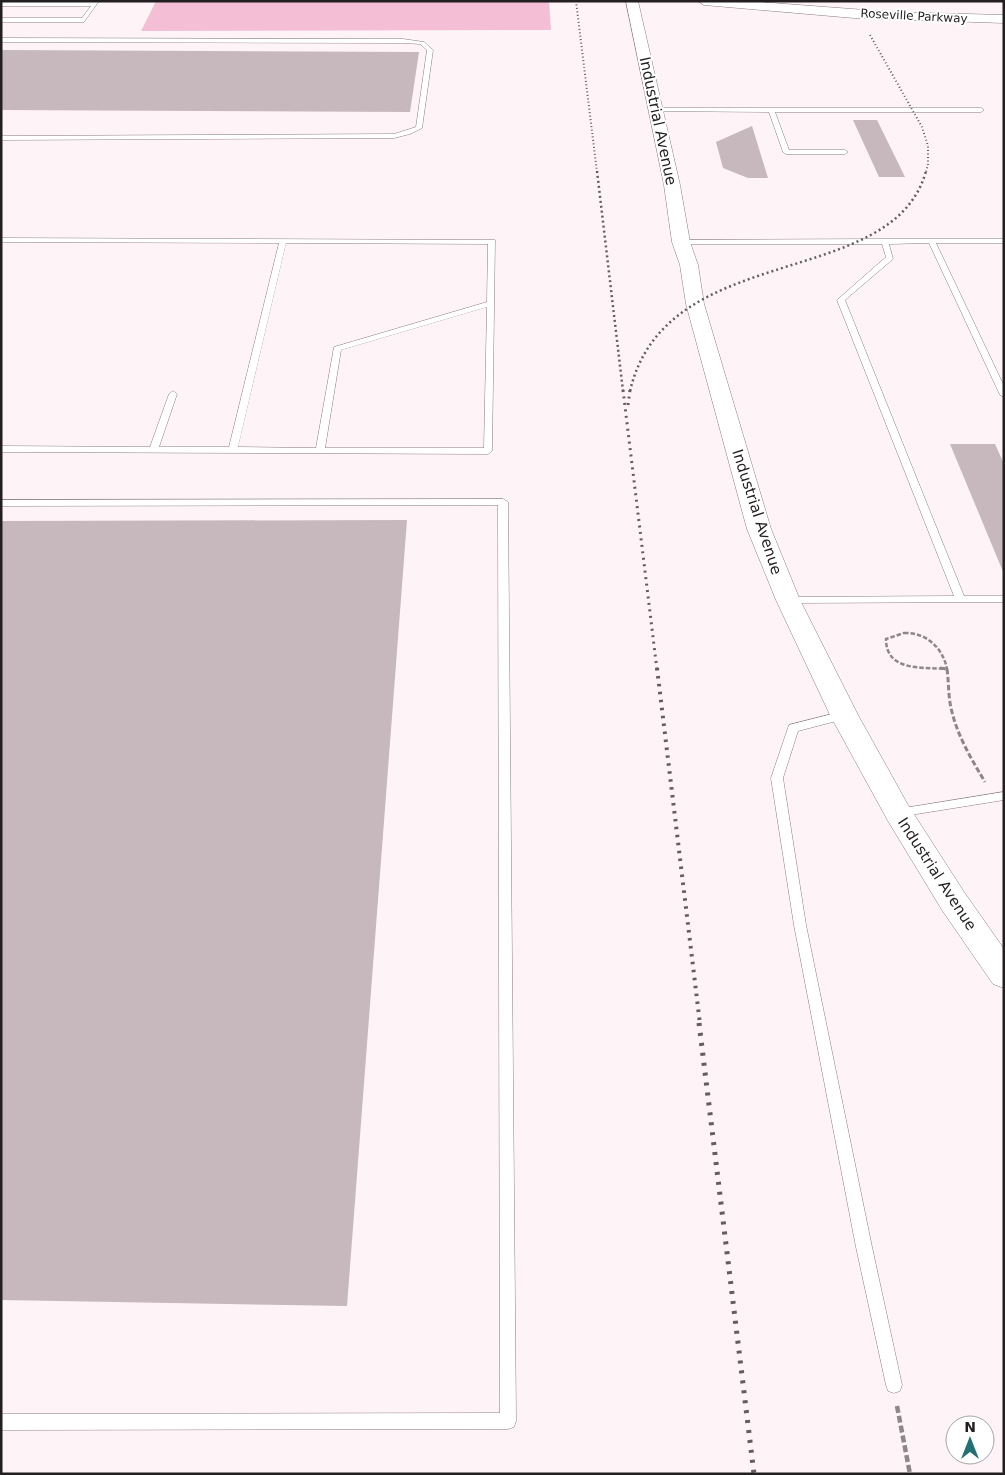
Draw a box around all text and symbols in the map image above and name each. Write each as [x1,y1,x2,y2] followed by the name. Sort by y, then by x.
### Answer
[860,6,968,26] street label: Roseville Parkway
[636,55,680,187] street label: Industrial Avenue
[728,447,786,577] street label: Industrial Avenue
[894,814,980,934] street label: Industrial Avenue
[945,1415,995,1465] north arrow
[964,1419,976,1435] text: N

